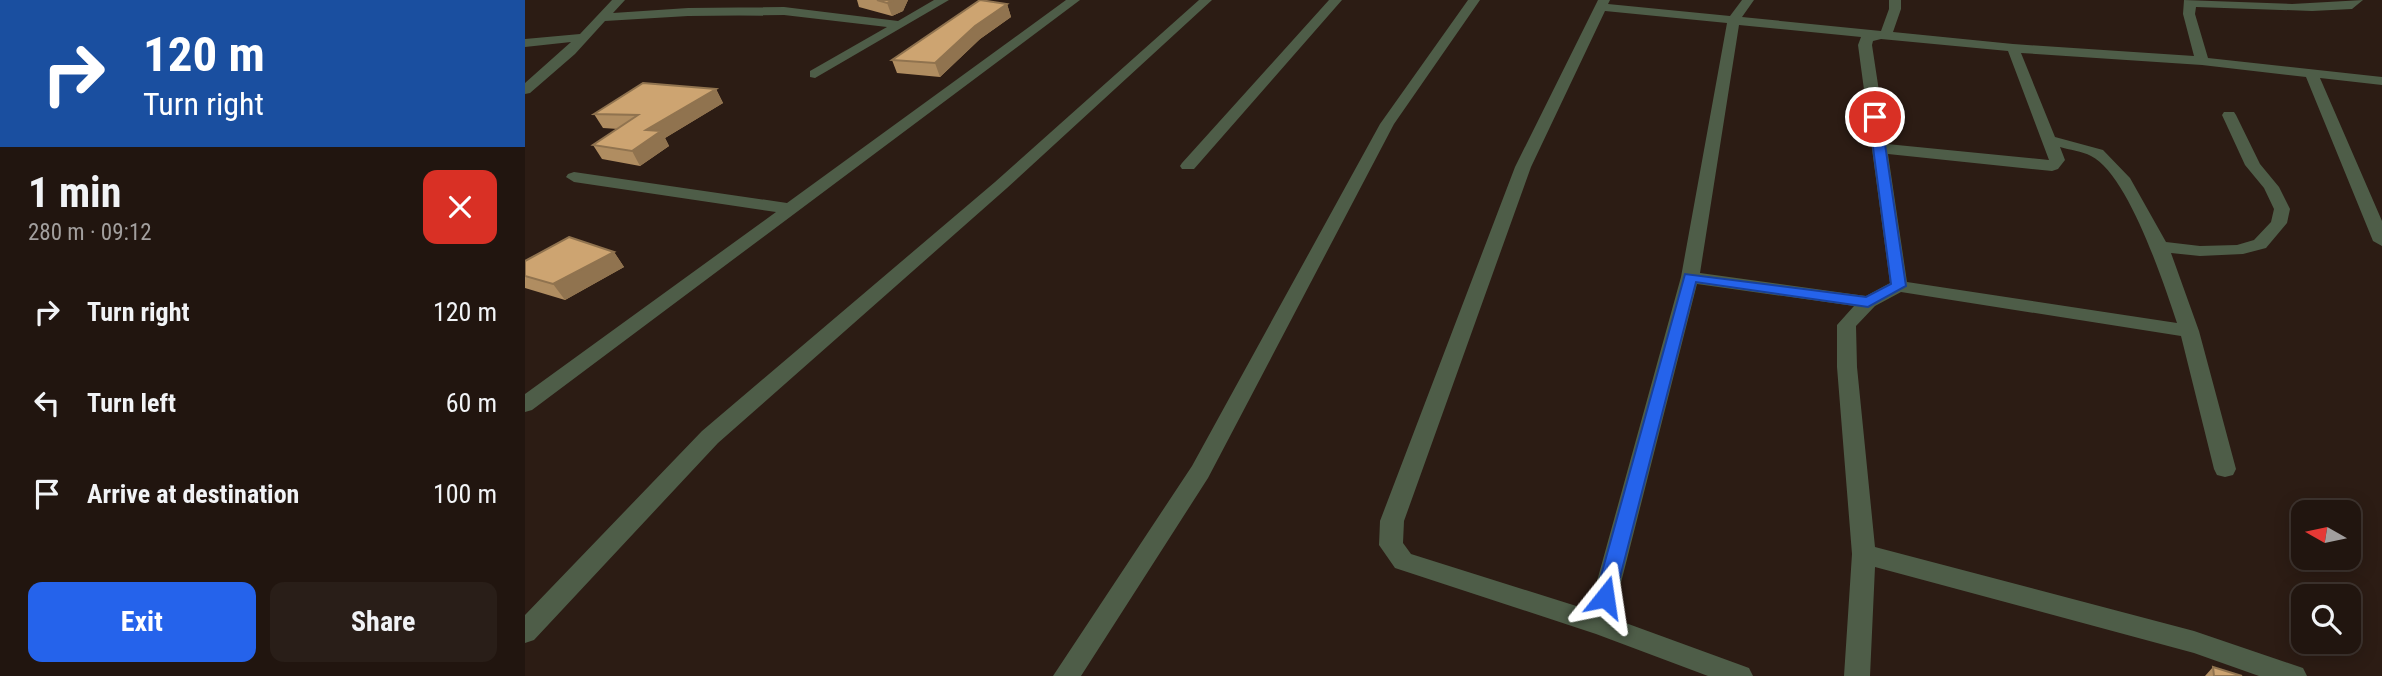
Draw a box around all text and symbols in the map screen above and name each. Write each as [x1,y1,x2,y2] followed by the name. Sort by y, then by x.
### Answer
[143,26,265,83] text: 120 m
[28,28,119,119] icon: right
[143,85,264,123] text: Turn right
[1845,87,1905,147] pin
[1856,98,1894,136] icon: arrive
[28,168,121,217] text: 1 min
[423,170,497,244] button: close
[28,219,152,246] text: 280 m · 09:12
[28,293,66,331] icon: right
[87,297,189,327] text: Turn right
[433,297,497,327] text: 120 m
[28,384,66,422] icon: left
[87,388,176,418] text: Turn left
[446,388,497,418] text: 60 m
[28,475,66,513] icon: arrive
[87,479,299,509] text: Arrive at destination
[433,479,497,509] text: 100 m
[2291,500,2361,570] north arrow
[2291,500,2361,654] map controls
[1568,560,1642,634] position arrow
[28,582,256,662] button: Exit
[270,582,497,662] button: Share
[2291,584,2361,654] button: search

